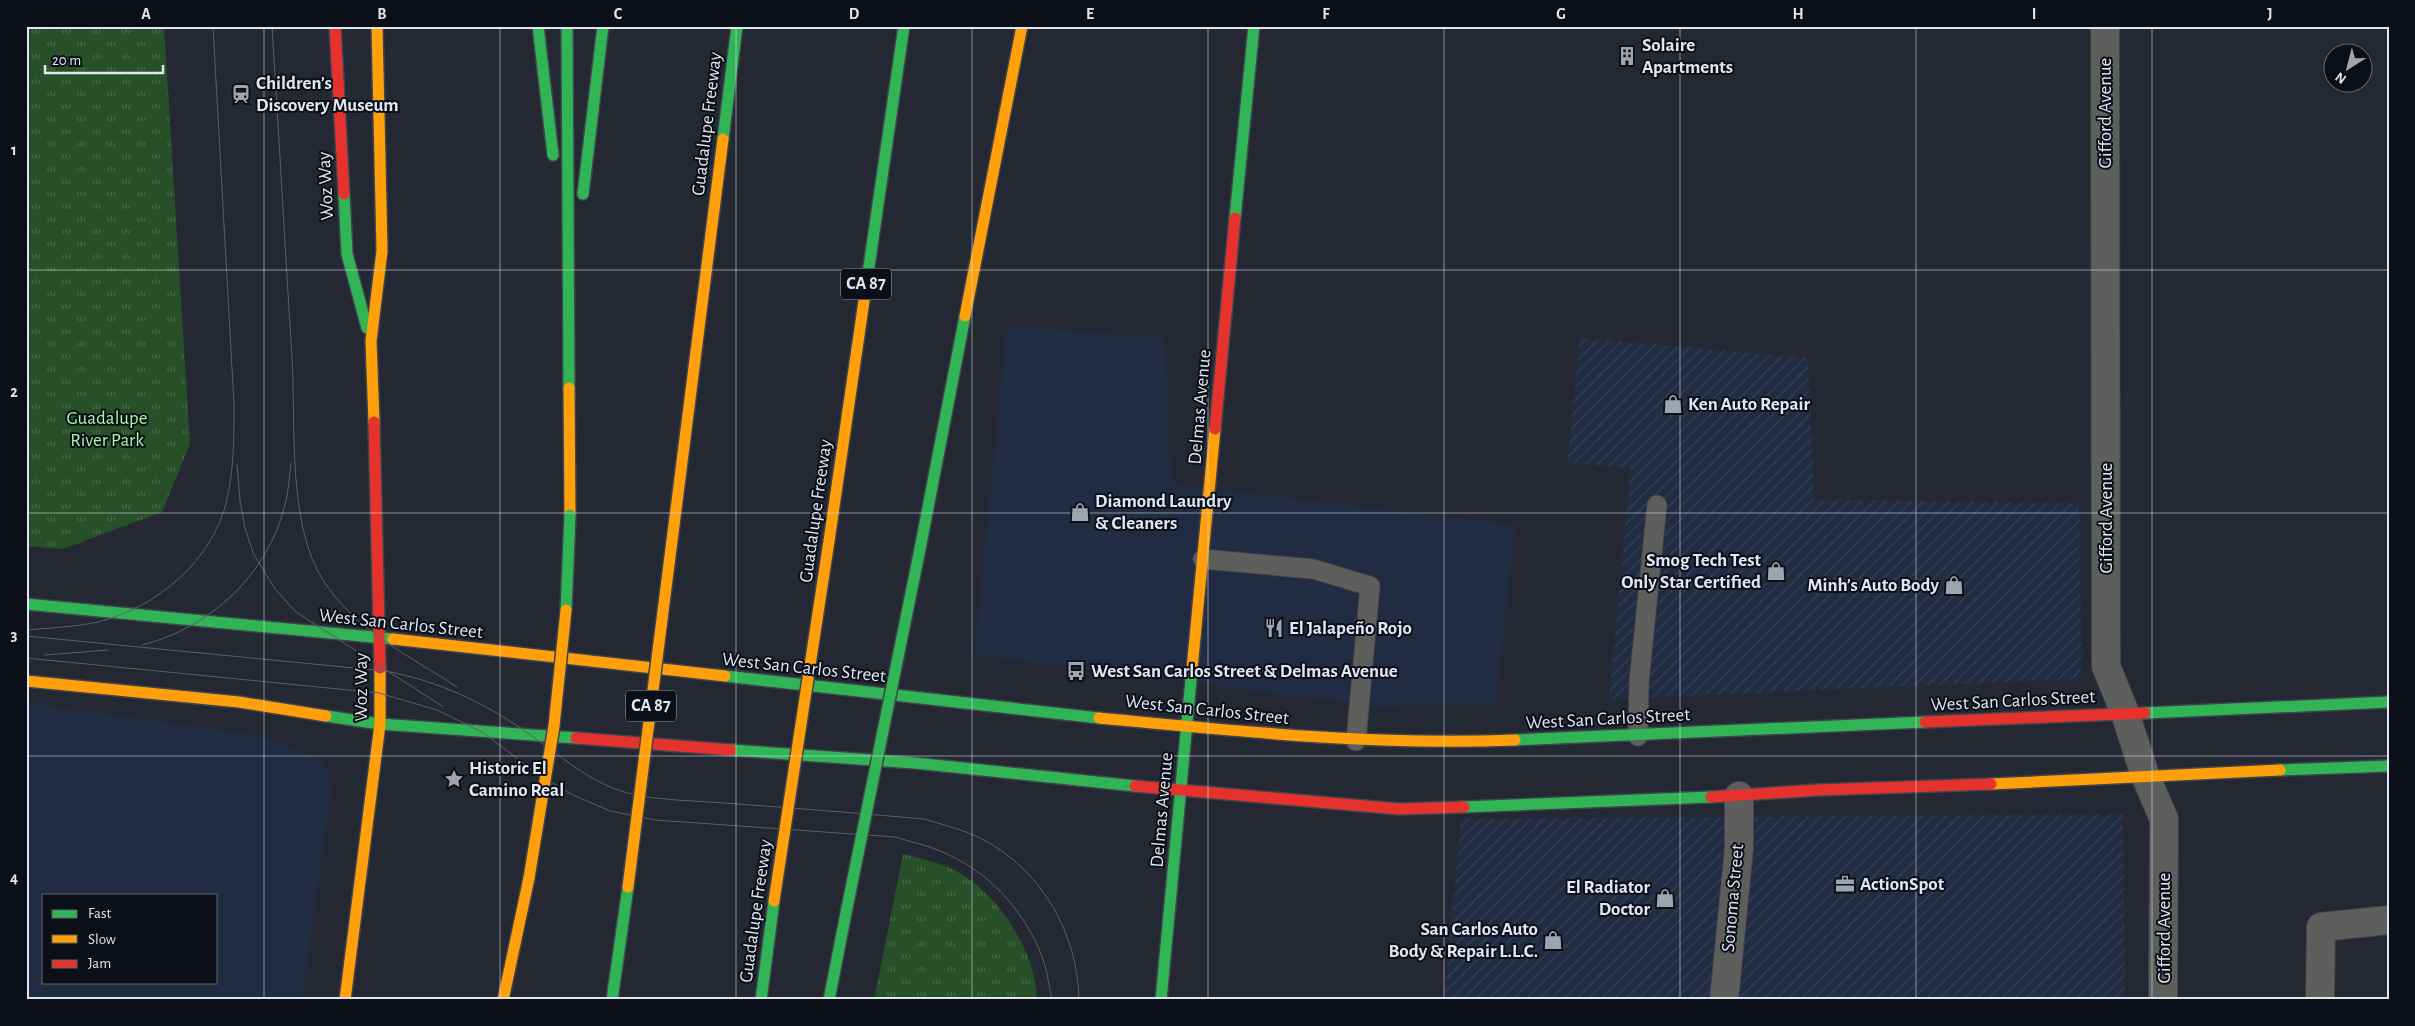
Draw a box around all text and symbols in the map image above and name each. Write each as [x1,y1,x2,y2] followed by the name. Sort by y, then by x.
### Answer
[141,6,151,22] text: A
[377,6,387,22] text: B
[614,6,623,22] text: C
[849,6,860,22] text: D
[1086,6,1094,22] text: E
[1322,6,1330,22] text: F
[1556,6,1566,22] text: G
[1792,6,1804,22] text: H
[2032,6,2036,22] text: I
[2267,6,2273,22] text: J
[1642,36,1733,77] place label: Solaire Apartments
[45,42,162,74] scale bar
[2322,42,2372,92] north arrow
[1616,45,1638,67] building icon: Solaire Apartments
[689,51,725,197] street label: Guadalupe Freeway
[52,53,81,68] text: 20 m
[2096,58,2115,168] street label: Gifford Avenue
[2333,69,2349,86] text: N
[256,74,399,115] place label: Children’s Discovery Museum
[230,83,252,105] station icon: Children’s Discovery Museum
[11,142,17,158] text: 1
[315,151,337,221] street label: Woz Way
[841,268,891,300] road number: CA 87
[1186,349,1214,465] street label: Delmas Avenue
[10,384,18,400] text: 2
[1662,393,1684,415] shop icon: Ken Auto Repair
[1688,395,1811,414] place label: Ken Auto Repair
[67,409,147,450] park label: Guadalupe River Park
[797,438,835,584] street label: Guadalupe Freeway
[2097,463,2116,573] street label: Gifford Avenue
[1095,492,1232,533] place label: Diamond Laundry & Cleaners
[1069,501,1091,523] shop icon: Diamond Laundry & Cleaners
[1621,551,1762,592] place label: Smog Tech Test Only Star Certified
[1765,560,1787,582] shop icon: Smog Tech Test Only Star Certified
[1943,574,1965,596] shop icon: Minh’s Auto Body
[1807,576,1939,595] place label: Minh’s Auto Body
[318,606,484,642] street label: West San Carlos Street
[1263,617,1285,639] restaurant icon: El Jalapeño Rojo
[1289,619,1412,638] place label: El Jalapeño Rojo
[11,627,18,643] text: 3
[721,650,887,686] street label: West San Carlos Street
[352,653,371,721] street label: Woz Way
[1065,660,1087,682] bus stop icon: West San Carlos Street & Delmas Avenue
[1091,662,1398,681] place label: West San Carlos Street & Delmas Avenue
[1930,687,2096,715] street label: West San Carlos Street
[626,690,676,721] road number: CA 87
[1124,692,1290,728] street label: West San Carlos Street
[1525,705,1691,733] street label: West San Carlos Street
[1148,752,1176,868] street label: Delmas Avenue
[469,759,564,800] place label: Historic El Camino Real
[443,768,465,790] place icon: Historic El Camino Real
[737,838,775,984] street label: Guadalupe Freeway
[1719,843,1747,953] street label: Sonoma Street
[10,870,18,886] text: 4
[1834,873,1856,895] office icon: ActionSpot
[2155,873,2174,983] street label: Gifford Avenue
[1860,875,1945,894] place label: ActionSpot
[1566,878,1650,919] place label: El Radiator Doctor
[1654,887,1676,909] shop icon: El Radiator Doctor
[42,894,218,984] legend
[88,906,112,921] text: Fast
[1388,920,1538,961] place label: San Carlos Auto Body & Repair L.L.C.
[1542,929,1564,951] shop icon: San Carlos Auto Body & Repair L.L.C.
[88,932,116,947] text: Slow
[88,956,111,971] text: Jam

